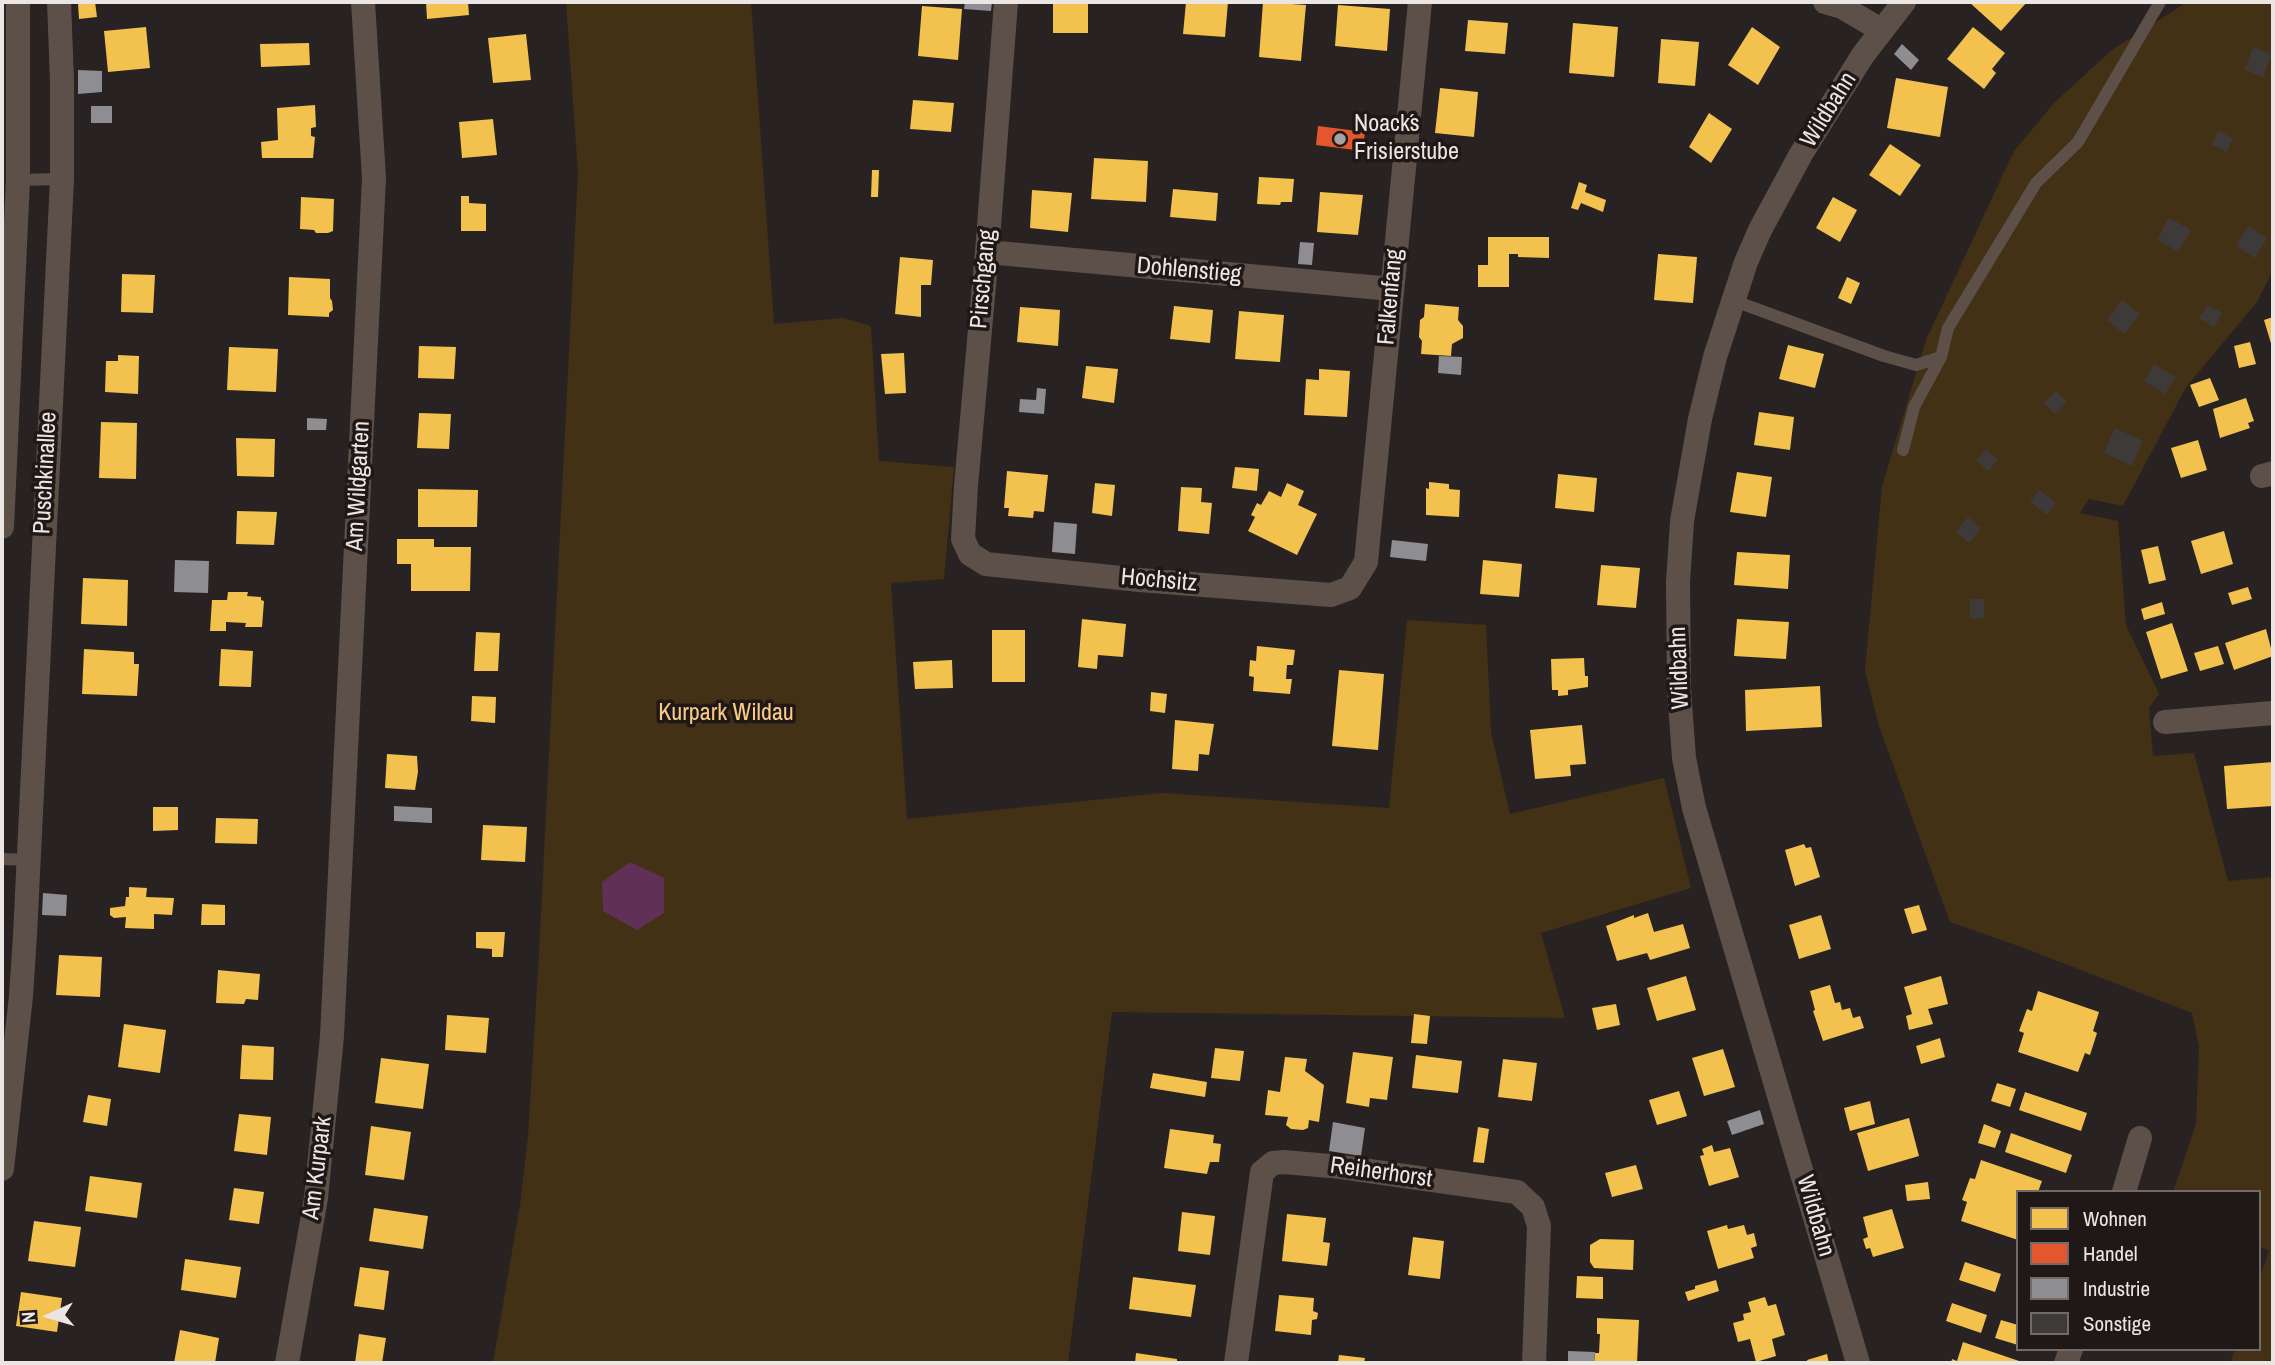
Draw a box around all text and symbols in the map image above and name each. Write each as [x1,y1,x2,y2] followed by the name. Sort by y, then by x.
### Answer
[1795,67,1863,153] street label: Wildbahn
[1354,111,1459,167] place label: Noack´s Frisierstube
[1332,131,1348,147] marker: Noack´s Frisierstube
[965,228,1003,330] street label: Pirschgang
[1372,248,1410,346] street label: Falkenfang
[1135,252,1243,290] street label: Dohlenstieg
[28,411,64,535] street label: Puschkinallee
[341,420,377,552] street label: Am Wildgarten
[1120,563,1198,599] street label: Hochsitz
[1664,626,1696,710] street label: Wildbahn
[658,700,794,728] park label: Kurpark Wildau
[297,1115,339,1221] street label: Am Kurpark
[1328,1152,1434,1194] street label: Reiherhorst
[1790,1172,1840,1260] street label: Wildbahn
[2016,1190,2261,1351] legend
[2083,1204,2147,1233] text: Wohnen
[2083,1239,2138,1268] text: Handel
[2083,1274,2150,1303] text: Industrie
[14,1281,84,1351] north arrow
[2083,1309,2151,1338] text: Sonstige
[15,1311,41,1324] text: N

